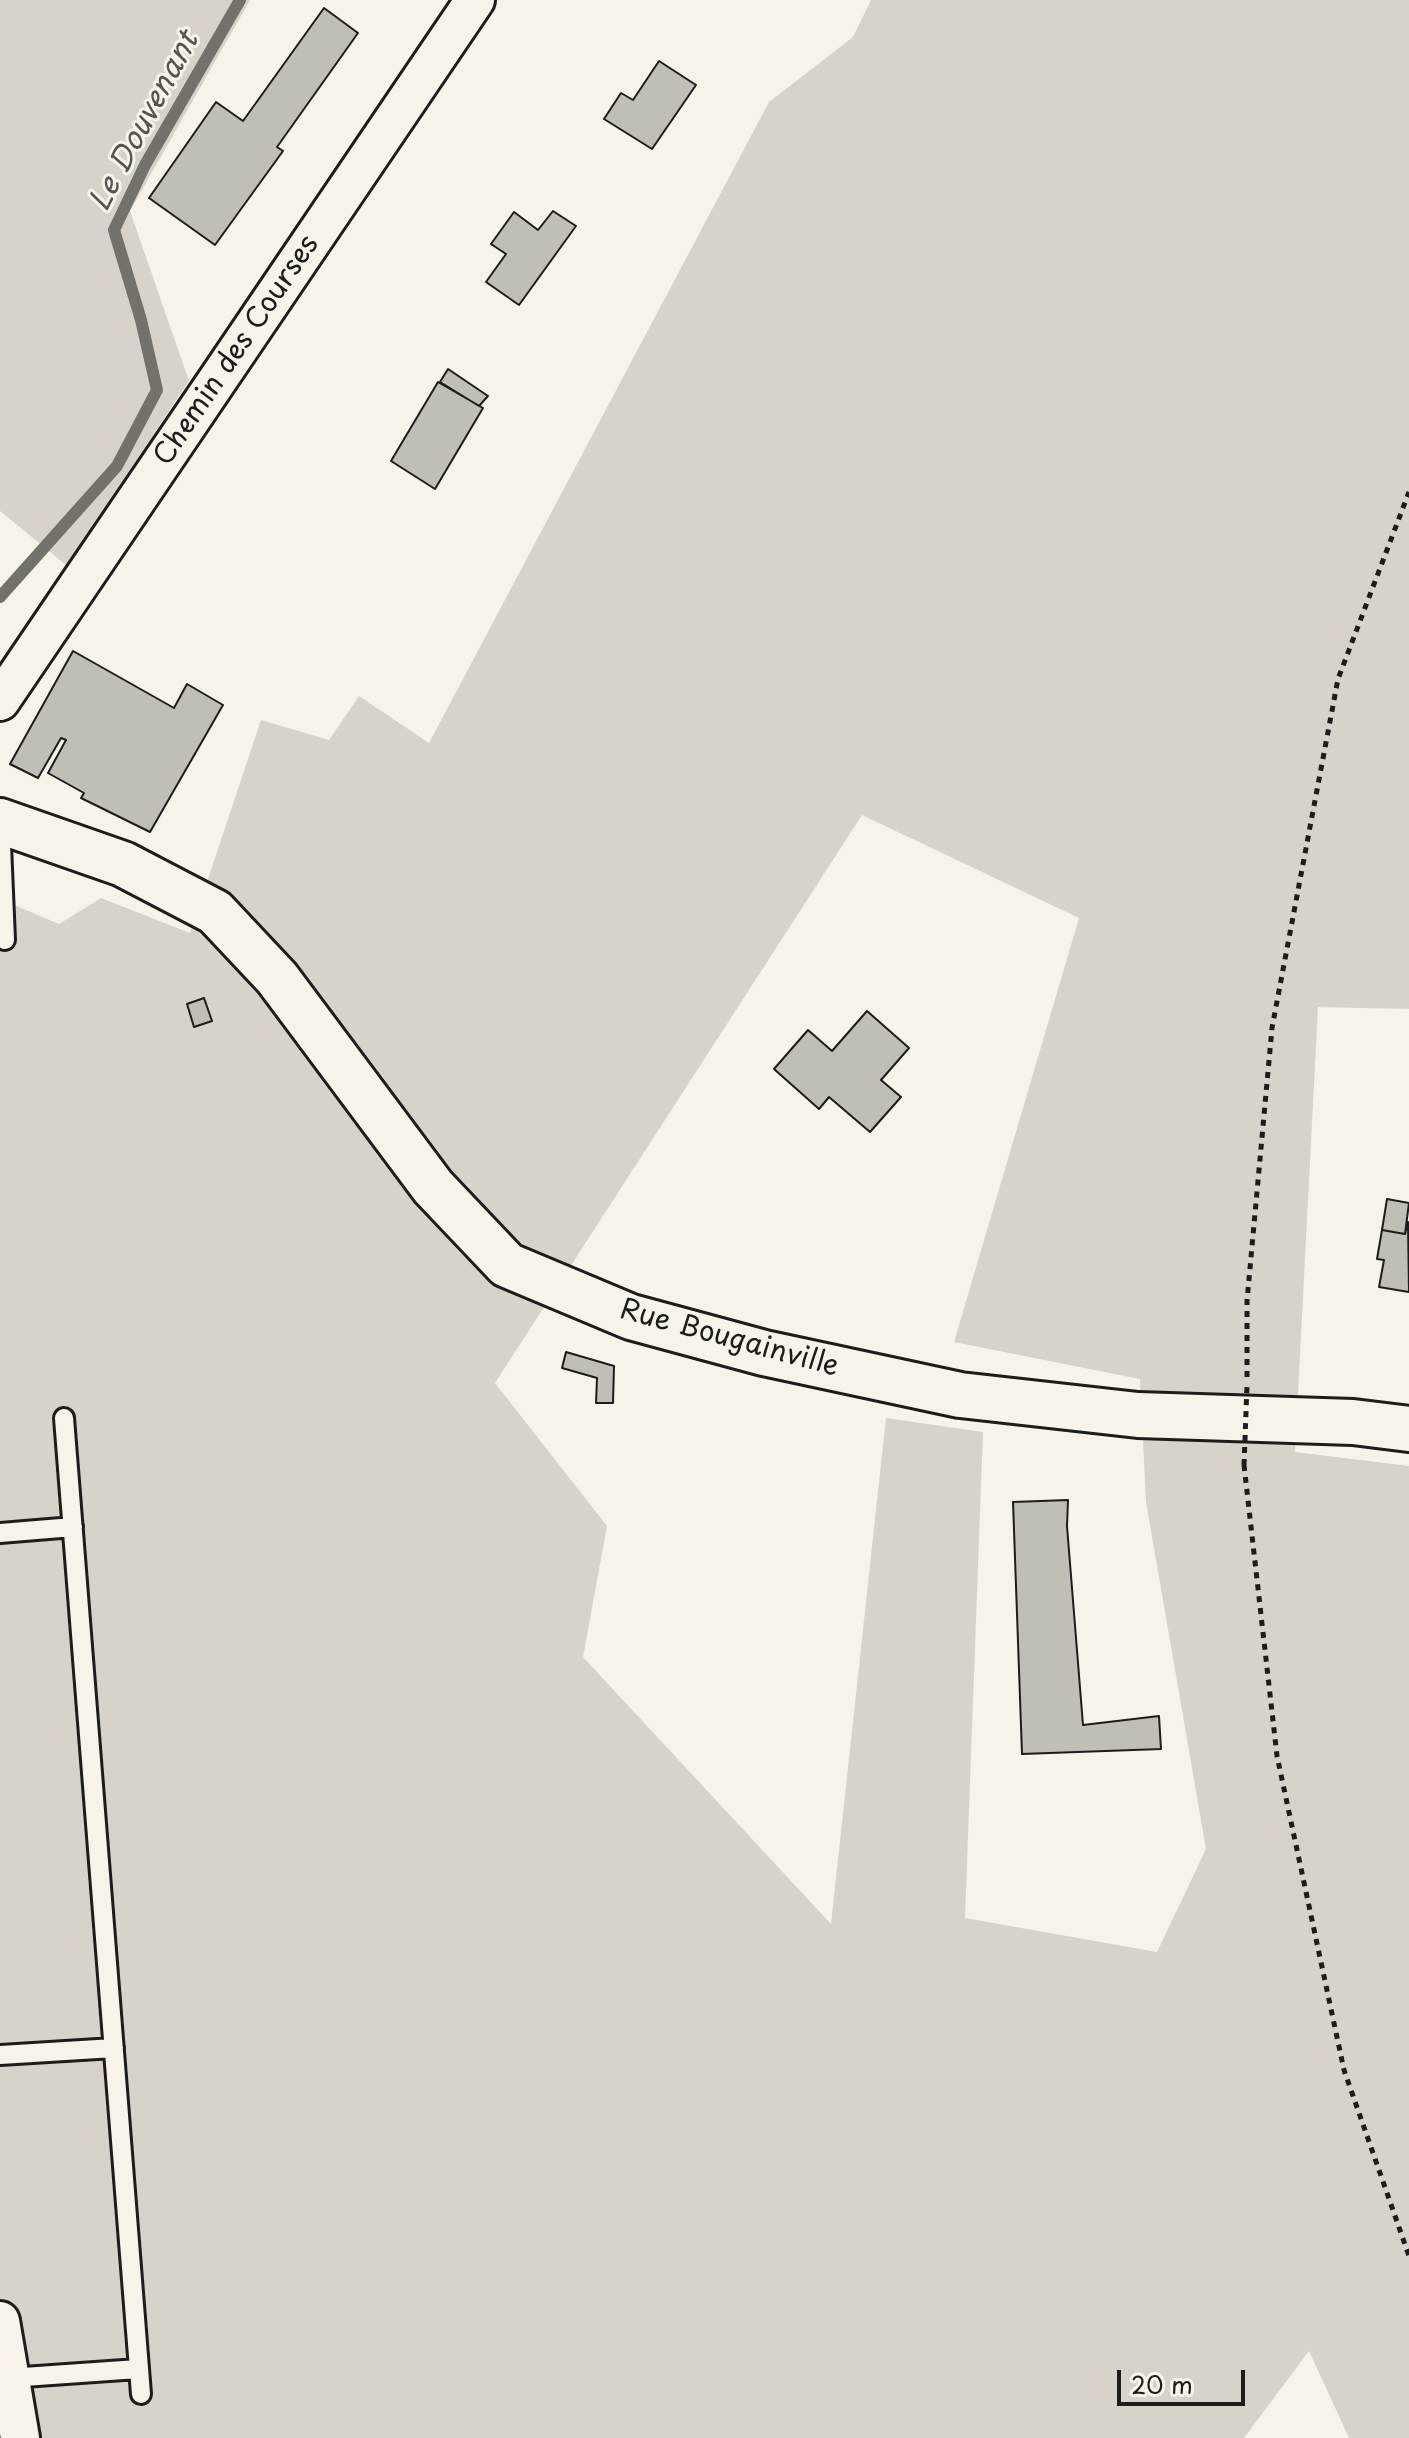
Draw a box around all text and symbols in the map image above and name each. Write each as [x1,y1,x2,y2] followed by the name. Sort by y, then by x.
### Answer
[83,26,207,218] water label: Le Douvenant
[148,230,326,472] street label: Chemin des Courses
[616,1294,842,1384] street label: Rue Bougainville
[1121,2354,1249,2404] scale bar
[1131,2366,1193,2402] text: 20 m

